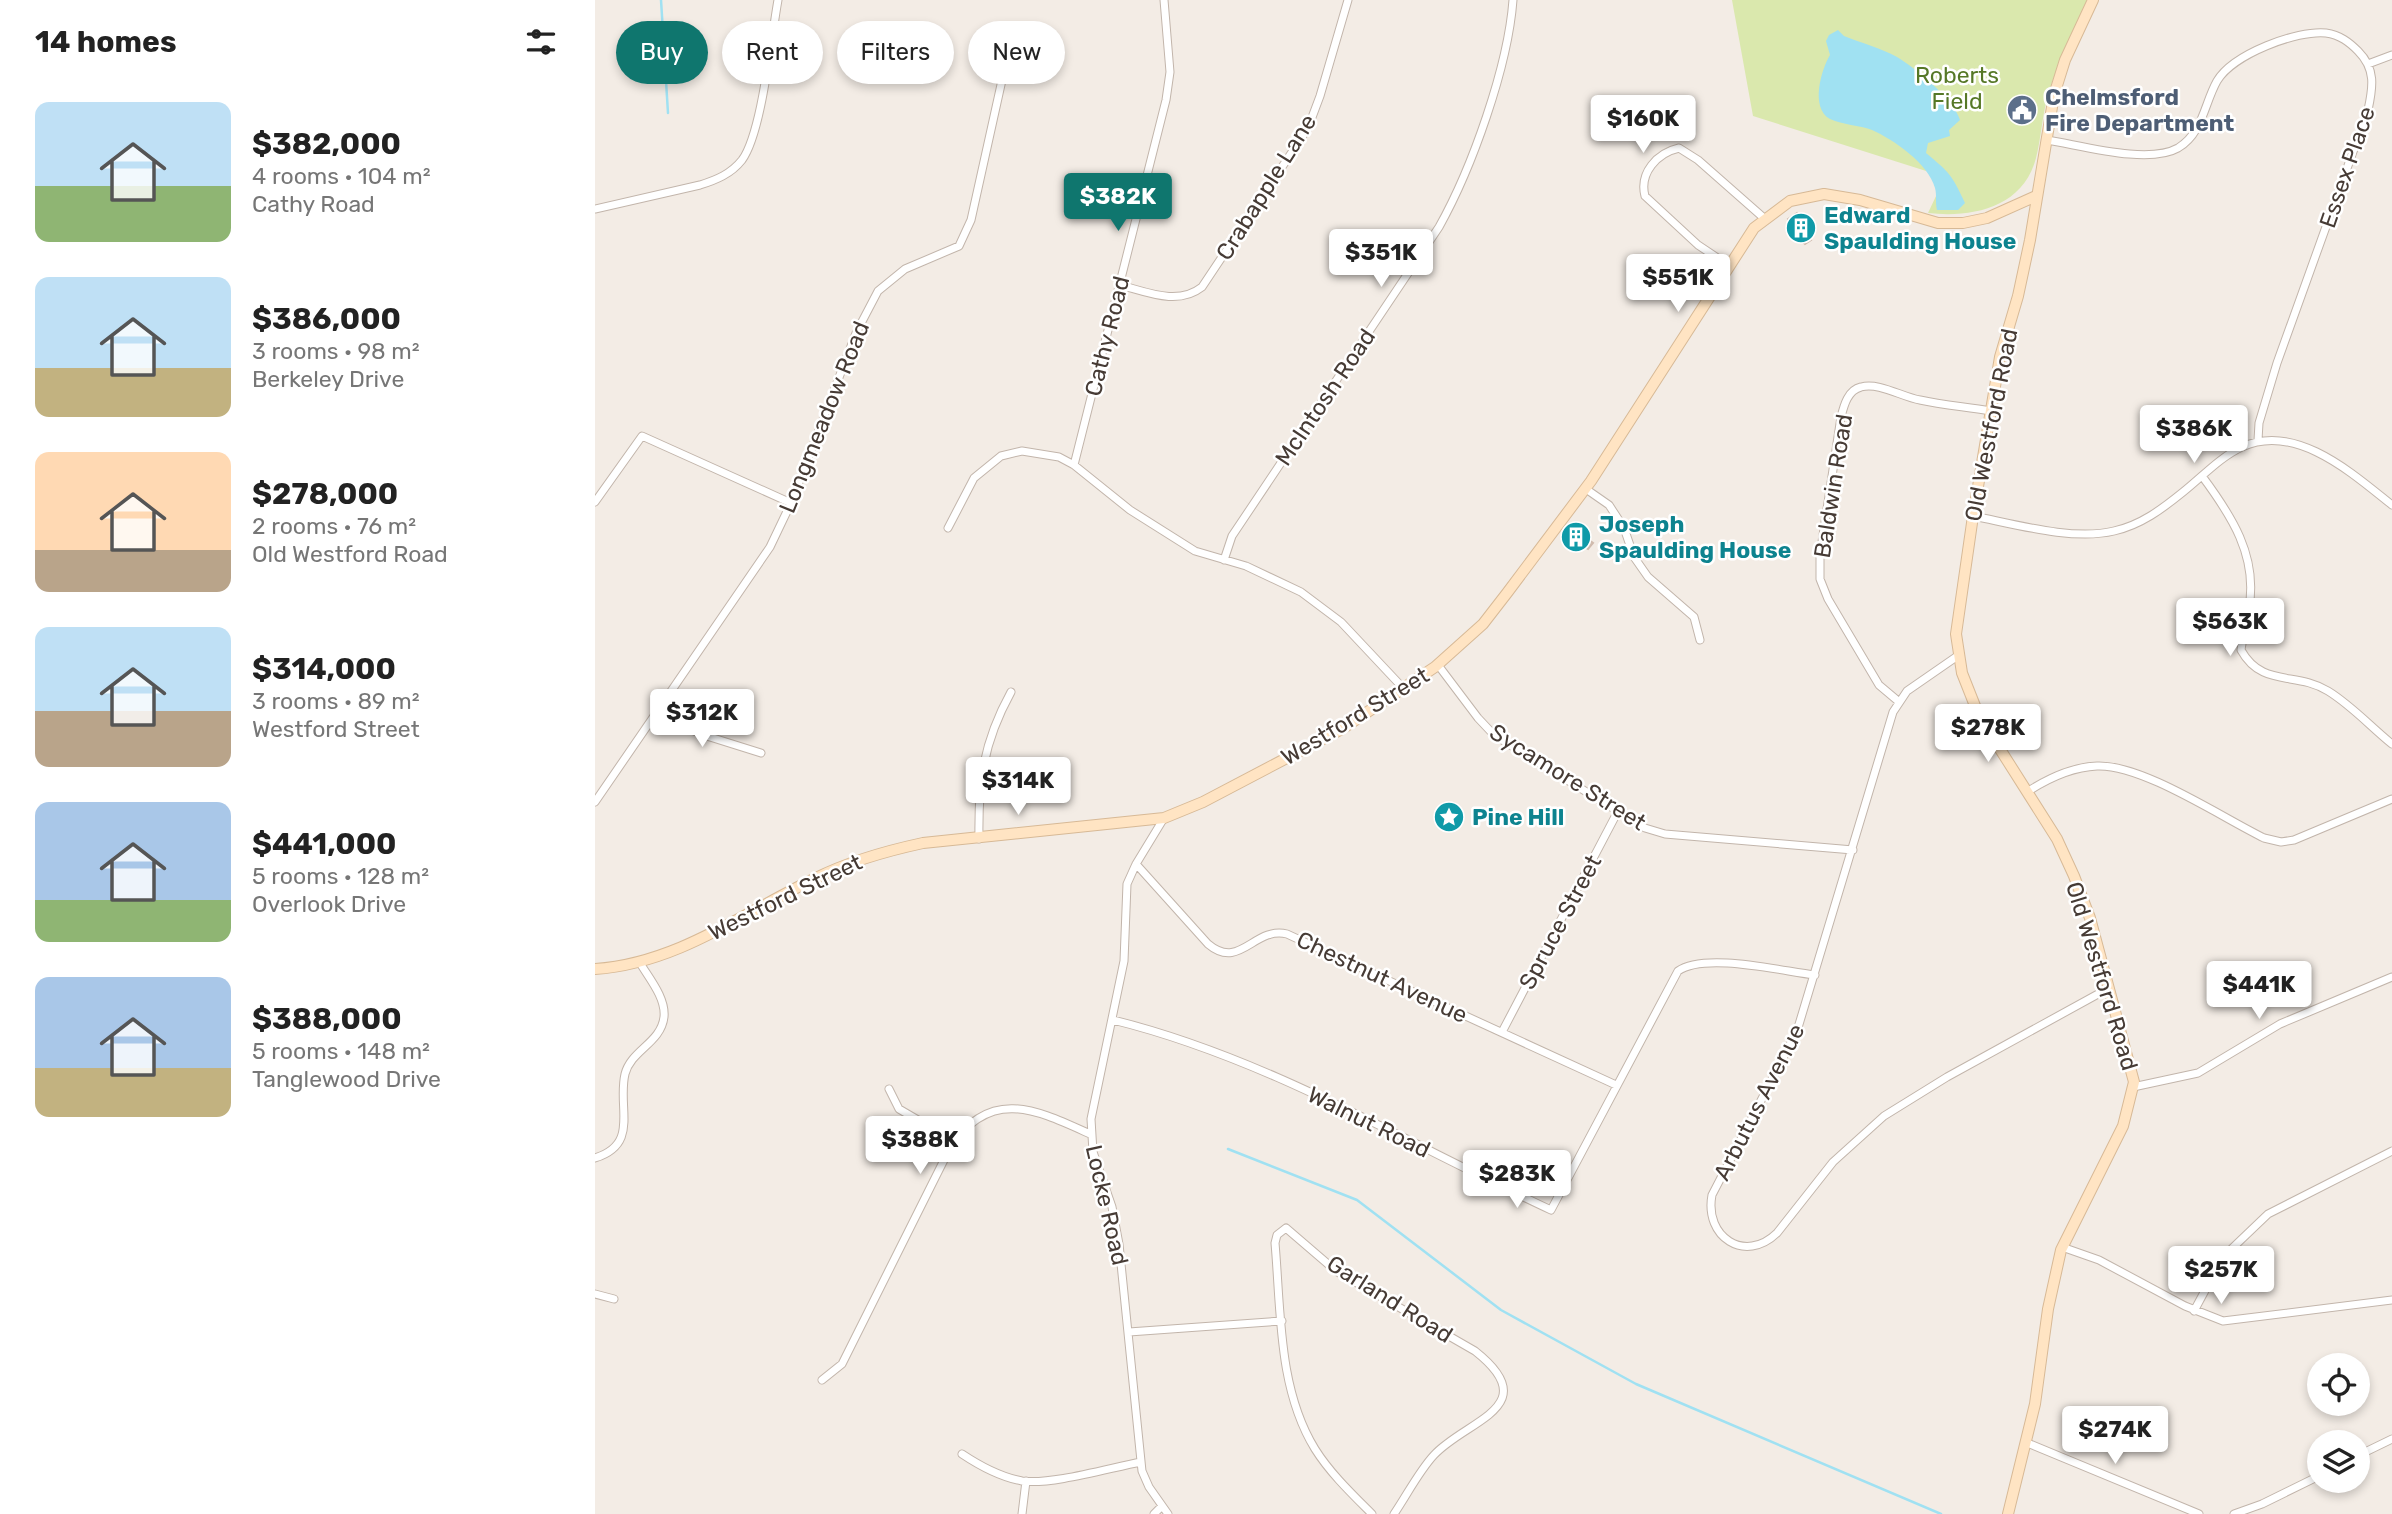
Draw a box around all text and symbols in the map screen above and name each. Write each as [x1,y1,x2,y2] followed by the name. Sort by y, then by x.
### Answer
[616,21,708,84] chip: Buy
[722,21,823,84] chip: Rent
[837,21,954,84] chip: Filters
[968,21,1065,84] chip: New
[522,23,560,61] icon: filters
[35,24,177,60] text: 14 homes
[1915,61,1999,115] park label: Roberts Field
[2045,83,2234,137] place label: Chelmsford Fire Department
[2005,93,2039,127] public building icon: Chelmsford Fire Department
[1594,96,1692,155] pin: $160K
[2313,103,2381,231] street label: Essex Place
[1607,104,1679,132] text: $160K
[1210,109,1322,265] street label: Crabapple Lane
[252,126,401,162] text: $382,000
[91,130,175,214] icon: home
[252,162,431,190] text: 4 rooms · 104 m²
[1069,174,1167,233] pin: $382K
[1080,182,1156,210] text: $382K
[252,190,375,218] text: Cathy Road
[1824,201,2016,255] place label: Edward Spaulding House
[1784,211,1818,245] building icon: Edward Spaulding House
[1332,230,1430,289] pin: $351K
[1345,238,1417,266] text: $351K
[1629,254,1727,314] pin: $551K
[1642,263,1714,291] text: $551K
[1079,273,1135,399] street label: Cathy Road
[252,301,401,337] text: $386,000
[91,305,175,389] icon: home
[773,317,875,517] street label: Longmeadow Road
[1269,323,1381,471] street label: McIntosh Road
[1959,326,2023,524] street label: Old Westford Road
[252,337,420,365] text: 3 rooms · 98 m²
[252,365,404,393] text: Berkeley Drive
[2145,406,2243,465] pin: $386K
[1808,412,1858,560] street label: Baldwin Road
[2156,414,2232,442] text: $386K
[252,476,398,512] text: $278,000
[91,480,175,564] icon: home
[1599,510,1791,564] place label: Joseph Spaulding House
[252,512,416,540] text: 2 rooms · 76 m²
[1559,520,1593,554] building icon: Joseph Spaulding House
[252,540,448,568] text: Old Westford Road
[2181,598,2279,658] pin: $563K
[2192,607,2268,635] text: $563K
[252,651,396,687] text: $314,000
[91,655,175,739] icon: home
[1276,661,1434,771] street label: Westford Street
[252,687,420,715] text: 3 rooms · 89 m²
[653,690,751,749] pin: $312K
[666,698,738,726] text: $312K
[1939,704,2037,764] pin: $278K
[1951,713,2025,741] text: $278K
[252,715,420,743] text: Westford Street
[1485,718,1651,836] street label: Sycamore Street
[969,758,1067,817] pin: $314K
[982,766,1054,794] text: $314K
[1432,800,1466,834] place icon: Pine Hill
[1472,803,1564,831] place label: Pine Hill
[252,826,397,862] text: $441,000
[91,830,175,914] icon: home
[704,848,866,946] street label: Westford Street
[1513,850,1607,994] street label: Spruce Street
[252,862,429,890] text: 5 rooms · 128 m²
[2060,878,2144,1074] street label: Old Westford Road
[252,890,406,918] text: Overlook Drive
[1292,925,1472,1029] street label: Chestnut Avenue
[2210,962,2308,1021] pin: $441K
[2223,970,2295,998] text: $441K
[252,1001,402,1037] text: $388,000
[91,1005,175,1089] icon: home
[1708,1019,1810,1185] street label: Arbutus Avenue
[252,1037,430,1065] text: 5 rooms · 148 m²
[252,1065,441,1093] text: Tanglewood Drive
[1303,1080,1435,1164] street label: Walnut Road
[871,1116,969,1176] pin: $388K
[882,1125,958,1153] text: $388K
[1080,1142,1134,1268] street label: Locke Road
[1468,1150,1566,1210] pin: $283K
[1479,1159,1555,1187] text: $283K
[2172,1246,2270,1306] pin: $257K
[1322,1249,1458,1349] street label: Garland Road
[2184,1255,2258,1283] text: $257K
[2307,1353,2370,1493] map controls
[2307,1353,2370,1416] button: locate
[2066,1406,2164,1466] pin: $274K
[2078,1415,2152,1443] text: $274K
[2307,1430,2370,1493] button: layers

